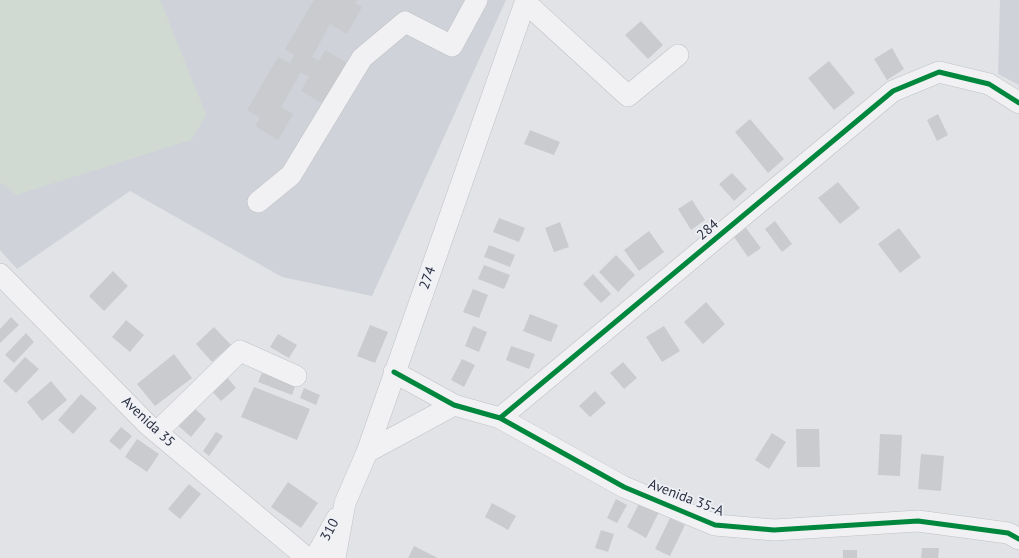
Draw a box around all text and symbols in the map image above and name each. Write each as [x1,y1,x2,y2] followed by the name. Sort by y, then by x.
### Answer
[694,216,722,244] street label: 284
[416,264,440,292] street label: 274
[118,393,178,451] street label: Avenida 35
[646,476,726,520] street label: Avenida 35-A
[317,516,343,544] street label: 310

